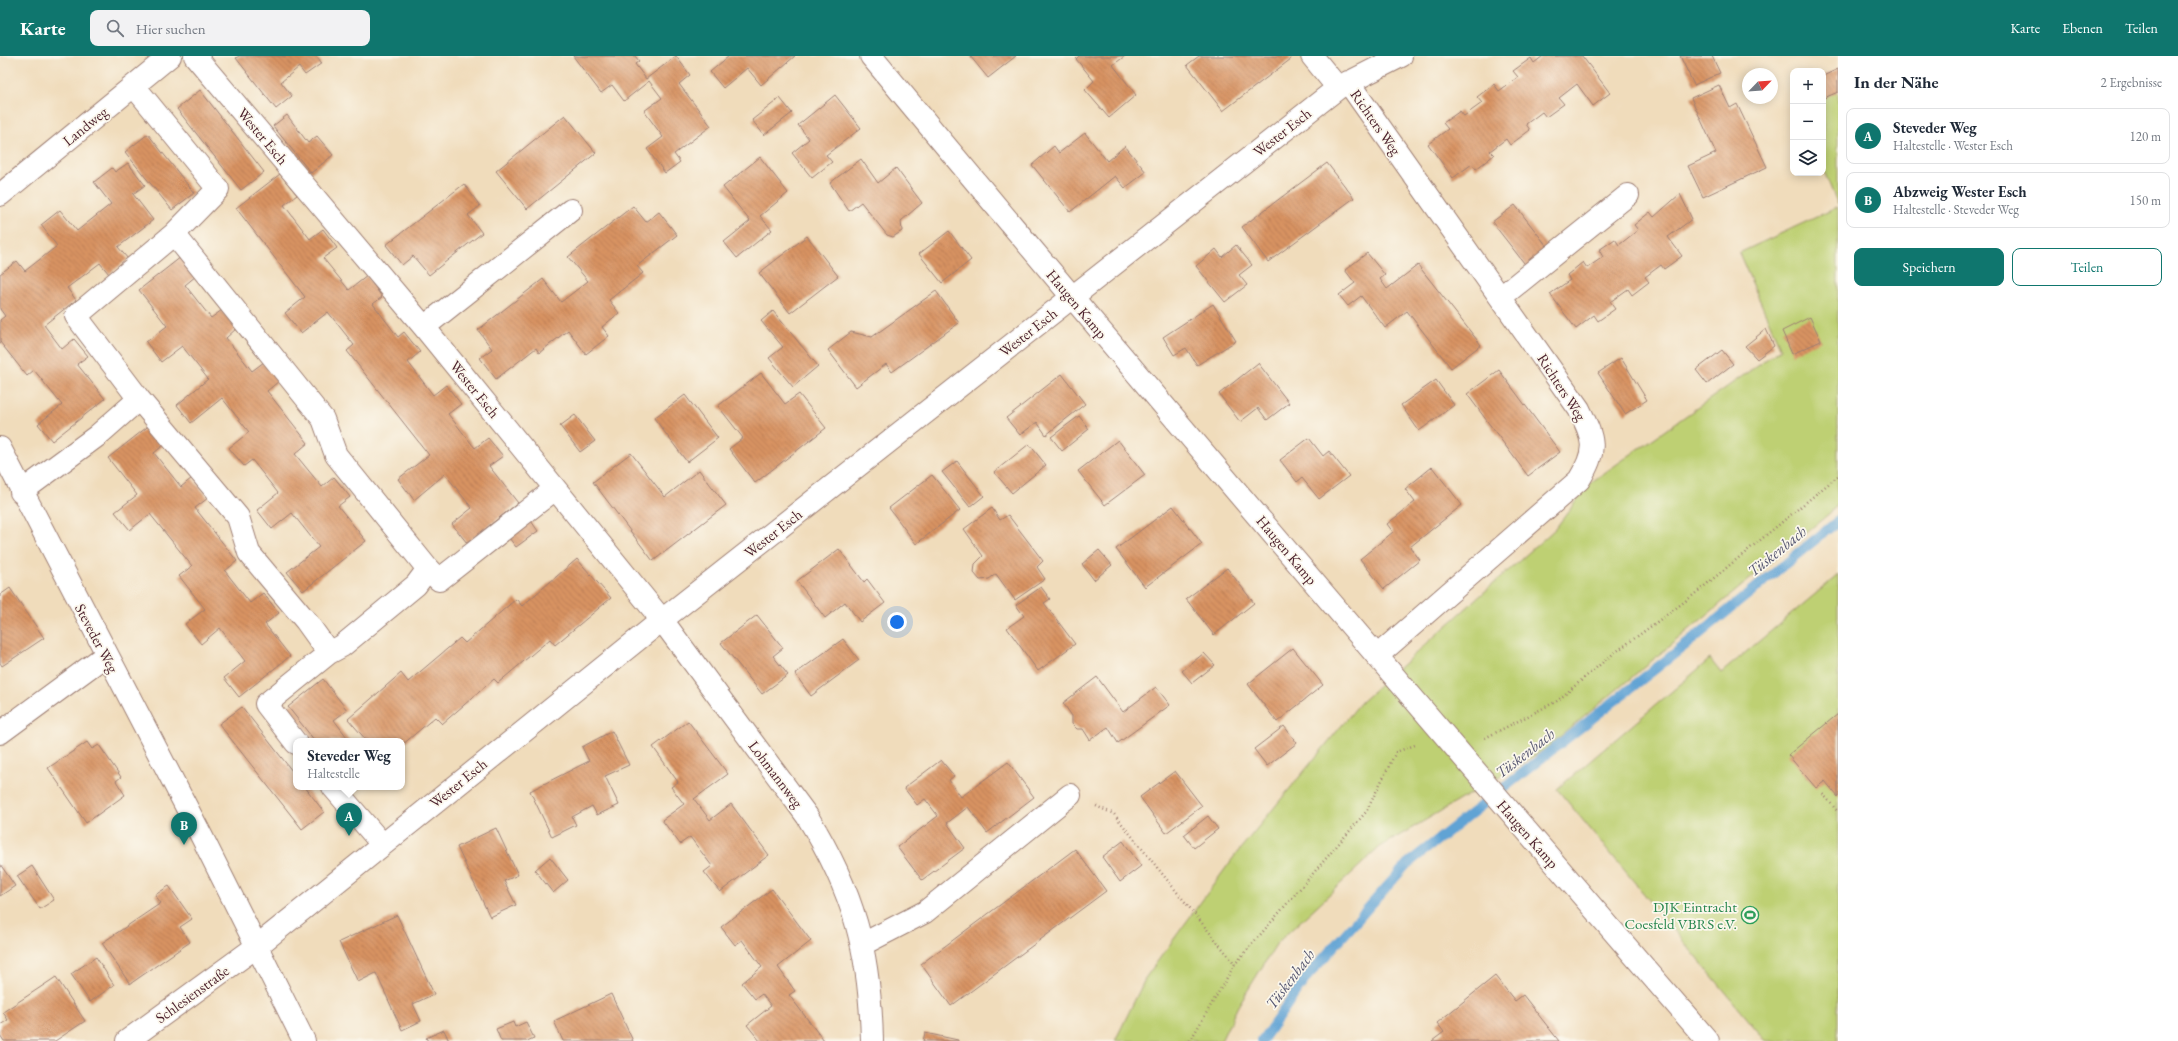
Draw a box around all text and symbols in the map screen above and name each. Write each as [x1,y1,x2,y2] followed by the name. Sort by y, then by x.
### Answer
[90,10,370,46] search box
[20,16,66,41] text: Karte
[104,17,126,39] icon: search
[136,19,206,38] text: Hier suchen
[2011,19,2040,37] text: Karte
[2062,19,2103,37] text: Ebenen
[2125,19,2158,37] text: Teilen
[1742,68,1778,104] north arrow
[1790,68,1826,176] map controls
[1790,68,1826,104] button: +
[1854,71,1939,93] text: In der Nähe
[2101,74,2162,91] text: 2 Ergebnisse
[1346,85,1406,159] street label: Richters Weg
[59,102,112,150] street label: Landweg
[1249,103,1315,161] street label: Wester Esch
[234,104,293,169] street label: Wester Esch
[1790,104,1826,140] button: −
[1893,118,1977,137] text: Steveder Weg
[1863,128,1873,145] text: A
[2130,128,2161,145] text: 120 m
[1893,137,2013,154] text: Haltestelle · Wester Esch
[1790,140,1826,176] button: layers
[1893,182,2027,201] text: Abzweig Wester Esch
[1864,192,1872,209] text: B
[2130,192,2161,209] text: 150 m
[1893,201,2019,218] text: Haltestelle · Steveder Weg
[1854,248,2004,286] button: Speichern
[2012,248,2162,286] button: Teilen
[1042,265,1112,343] street label: Haugen Kamp
[995,303,1061,361] street label: Wester Esch
[1533,350,1591,425] street label: Richters Weg
[446,356,504,422] street label: Wester Esch
[740,504,806,562] street label: Wester Esch
[1252,511,1322,589] street label: Haugen Kamp
[1743,521,1811,581] water label: Tüskenbach
[71,600,123,676] street label: Steveder Weg
[887,612,907,632] your location
[1491,723,1559,783] water label: Tüskenbach
[745,737,808,812] street label: Lohmannweg
[293,738,405,790] popup
[307,746,391,765] text: Steveder Weg
[425,754,491,812] street label: Wester Esch
[307,765,360,782] text: Haltestelle
[1493,796,1563,872] street label: Haugen Kamp
[336,803,362,836] pin: A
[171,812,197,845] pin: B
[1624,897,1737,933] place label: DJK Eintracht Coesfeld VBRS e.V.
[1740,905,1760,925] sports icon: DJK Eintracht Coesfeld VBRS e.V.
[1261,945,1320,1013] water label: Tüskenbach
[151,961,233,1027] street label: Schlesienstraße

